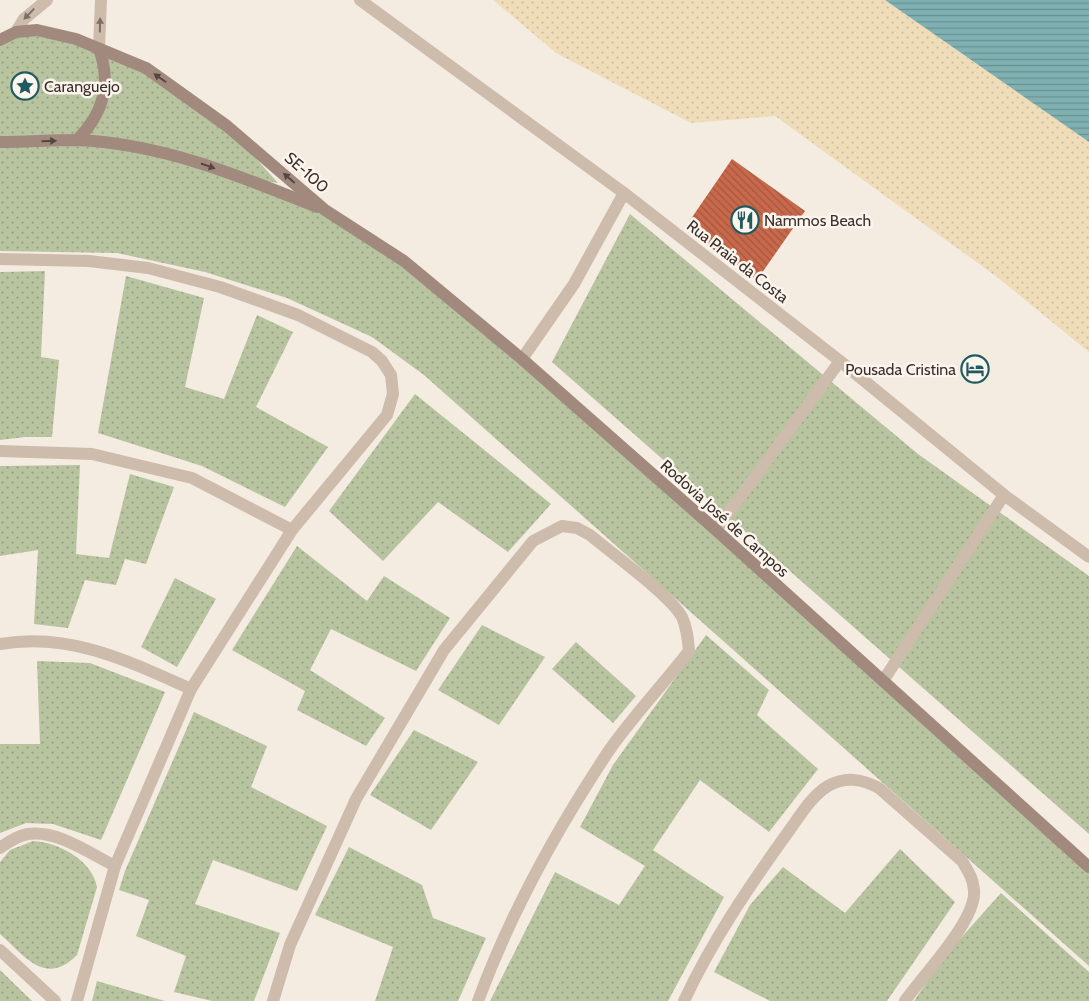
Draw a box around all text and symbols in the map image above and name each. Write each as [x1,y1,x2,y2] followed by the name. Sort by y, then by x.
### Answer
[23,8,35,20] one-way arrow
[96,16,104,32] one-way arrow
[10,71,40,101] place icon: Caranguejo
[154,73,167,83] one-way arrow
[44,77,120,96] place label: Caranguejo
[41,137,57,145] one-way arrow
[281,148,333,197] street label: SE-100
[201,162,216,170] one-way arrow
[282,172,295,183] one-way arrow
[730,205,760,235] restaurant icon: Nammos Beach
[764,211,871,230] place label: Nammos Beach
[683,216,793,307] street label: Rua Praia da Costa
[960,354,990,384] hotel icon: Pousada Cristina
[845,360,956,379] place label: Pousada Cristina
[657,456,793,581] street label: Rodovia José de Campos

